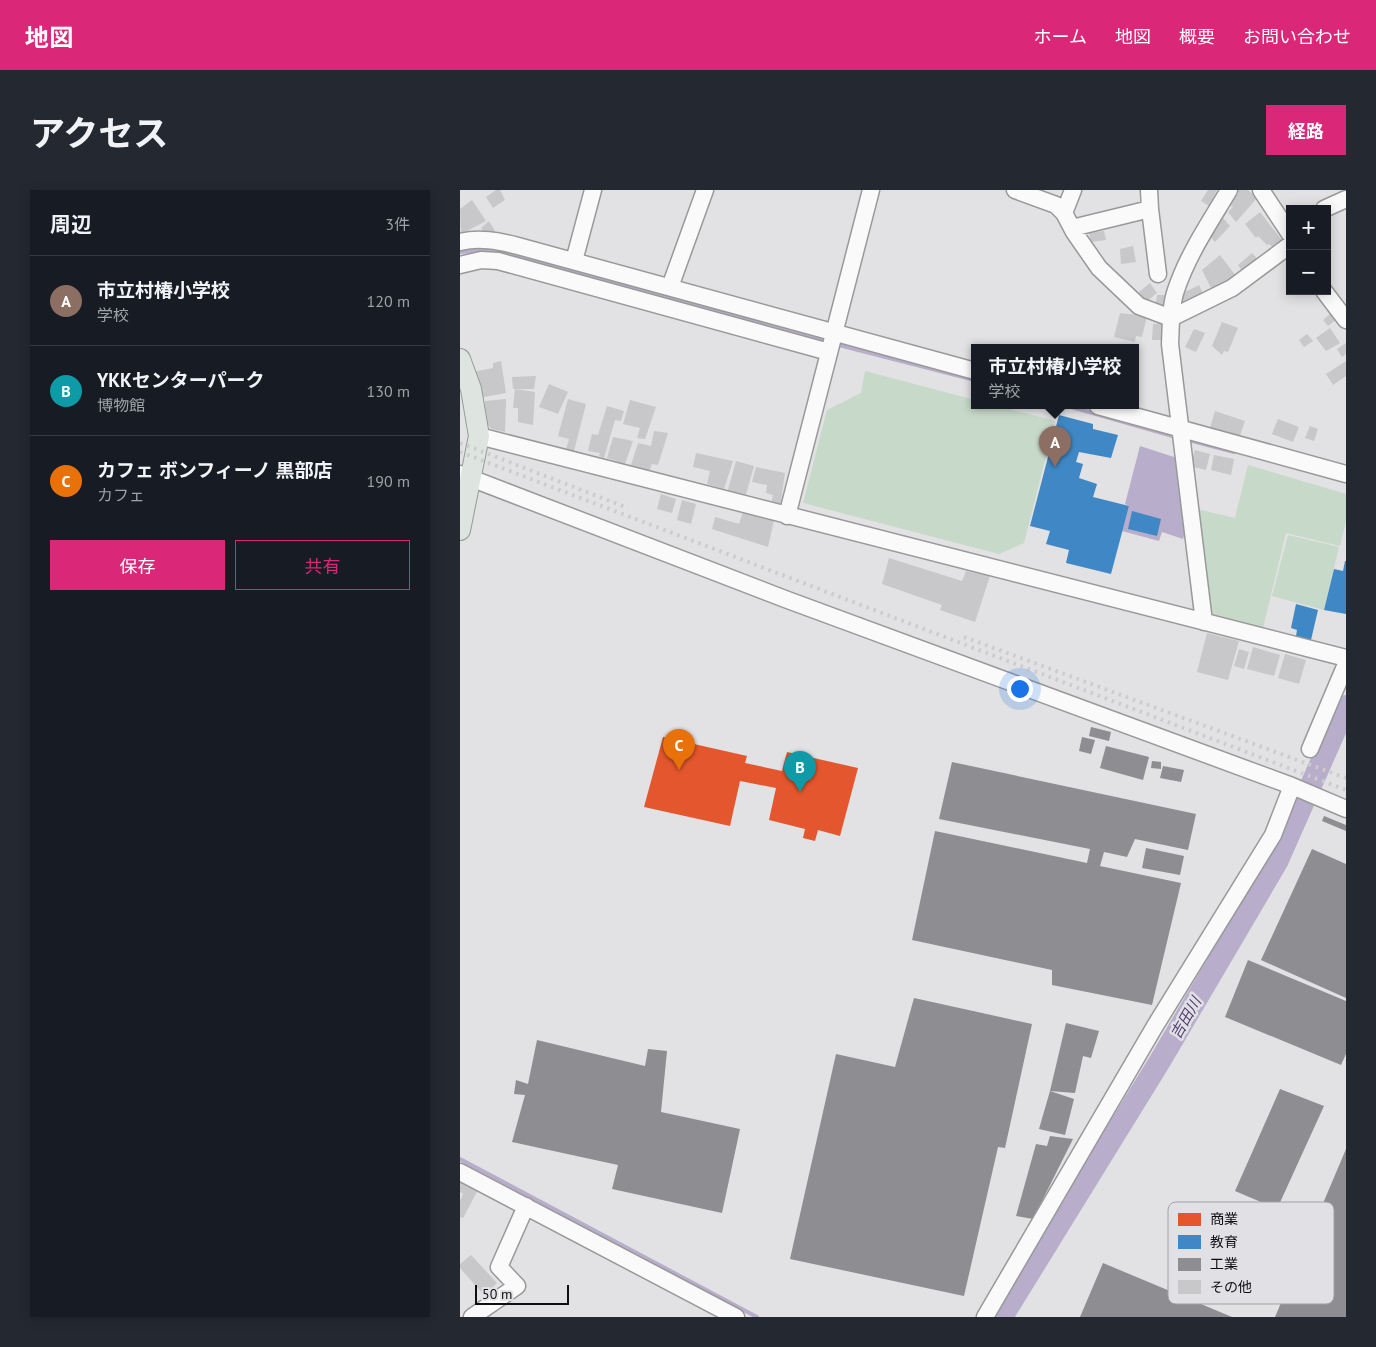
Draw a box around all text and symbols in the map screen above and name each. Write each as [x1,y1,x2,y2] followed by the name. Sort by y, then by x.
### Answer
[25,22,73,53] text: 地図
[1034,25,1087,48] text: ホーム
[1115,25,1151,48] text: 地図
[1179,25,1215,48] text: 概要
[1243,25,1351,48] text: お問い合わせ
[1266,105,1346,155] button: 経路
[30,110,168,156] text: アクセス
[1286,205,1331,295] map controls
[1286,205,1331,250] button: +
[50,211,92,238] text: 周辺
[385,214,410,234] text: 3件
[1286,250,1331,295] button: −
[97,278,230,302] text: 市立村椿小学校
[61,291,71,311] text: A
[367,291,410,311] text: 120 m
[97,305,129,325] text: 学校
[971,344,1139,409] popup
[988,354,1122,378] text: 市立村椿小学校
[97,368,265,392] text: YKKセンターパーク
[61,381,71,401] text: B
[367,381,410,401] text: 130 m
[988,381,1021,401] text: 学校
[97,395,145,415] text: 博物館
[1039,426,1071,467] pin: A
[97,458,333,482] text: カフェ ボンフィーノ 黒部店
[62,471,70,491] text: C
[367,471,410,491] text: 190 m
[97,485,145,505] text: カフェ
[50,540,225,590] button: 保存
[235,540,410,590] button: 共有
[1007,676,1033,702] your location
[663,729,695,770] pin: C
[784,751,816,792] pin: B
[1166,992,1206,1042] water label: 吉田川
[1168,1202,1334,1304] legend
[1210,1210,1238,1228] text: 商業
[1210,1233,1238,1251] text: 教育
[1210,1255,1238,1273] text: 工業
[1210,1278,1252,1296] text: その他
[475,1282,569,1305] scale bar
[482,1285,512,1303] text: 50 m

